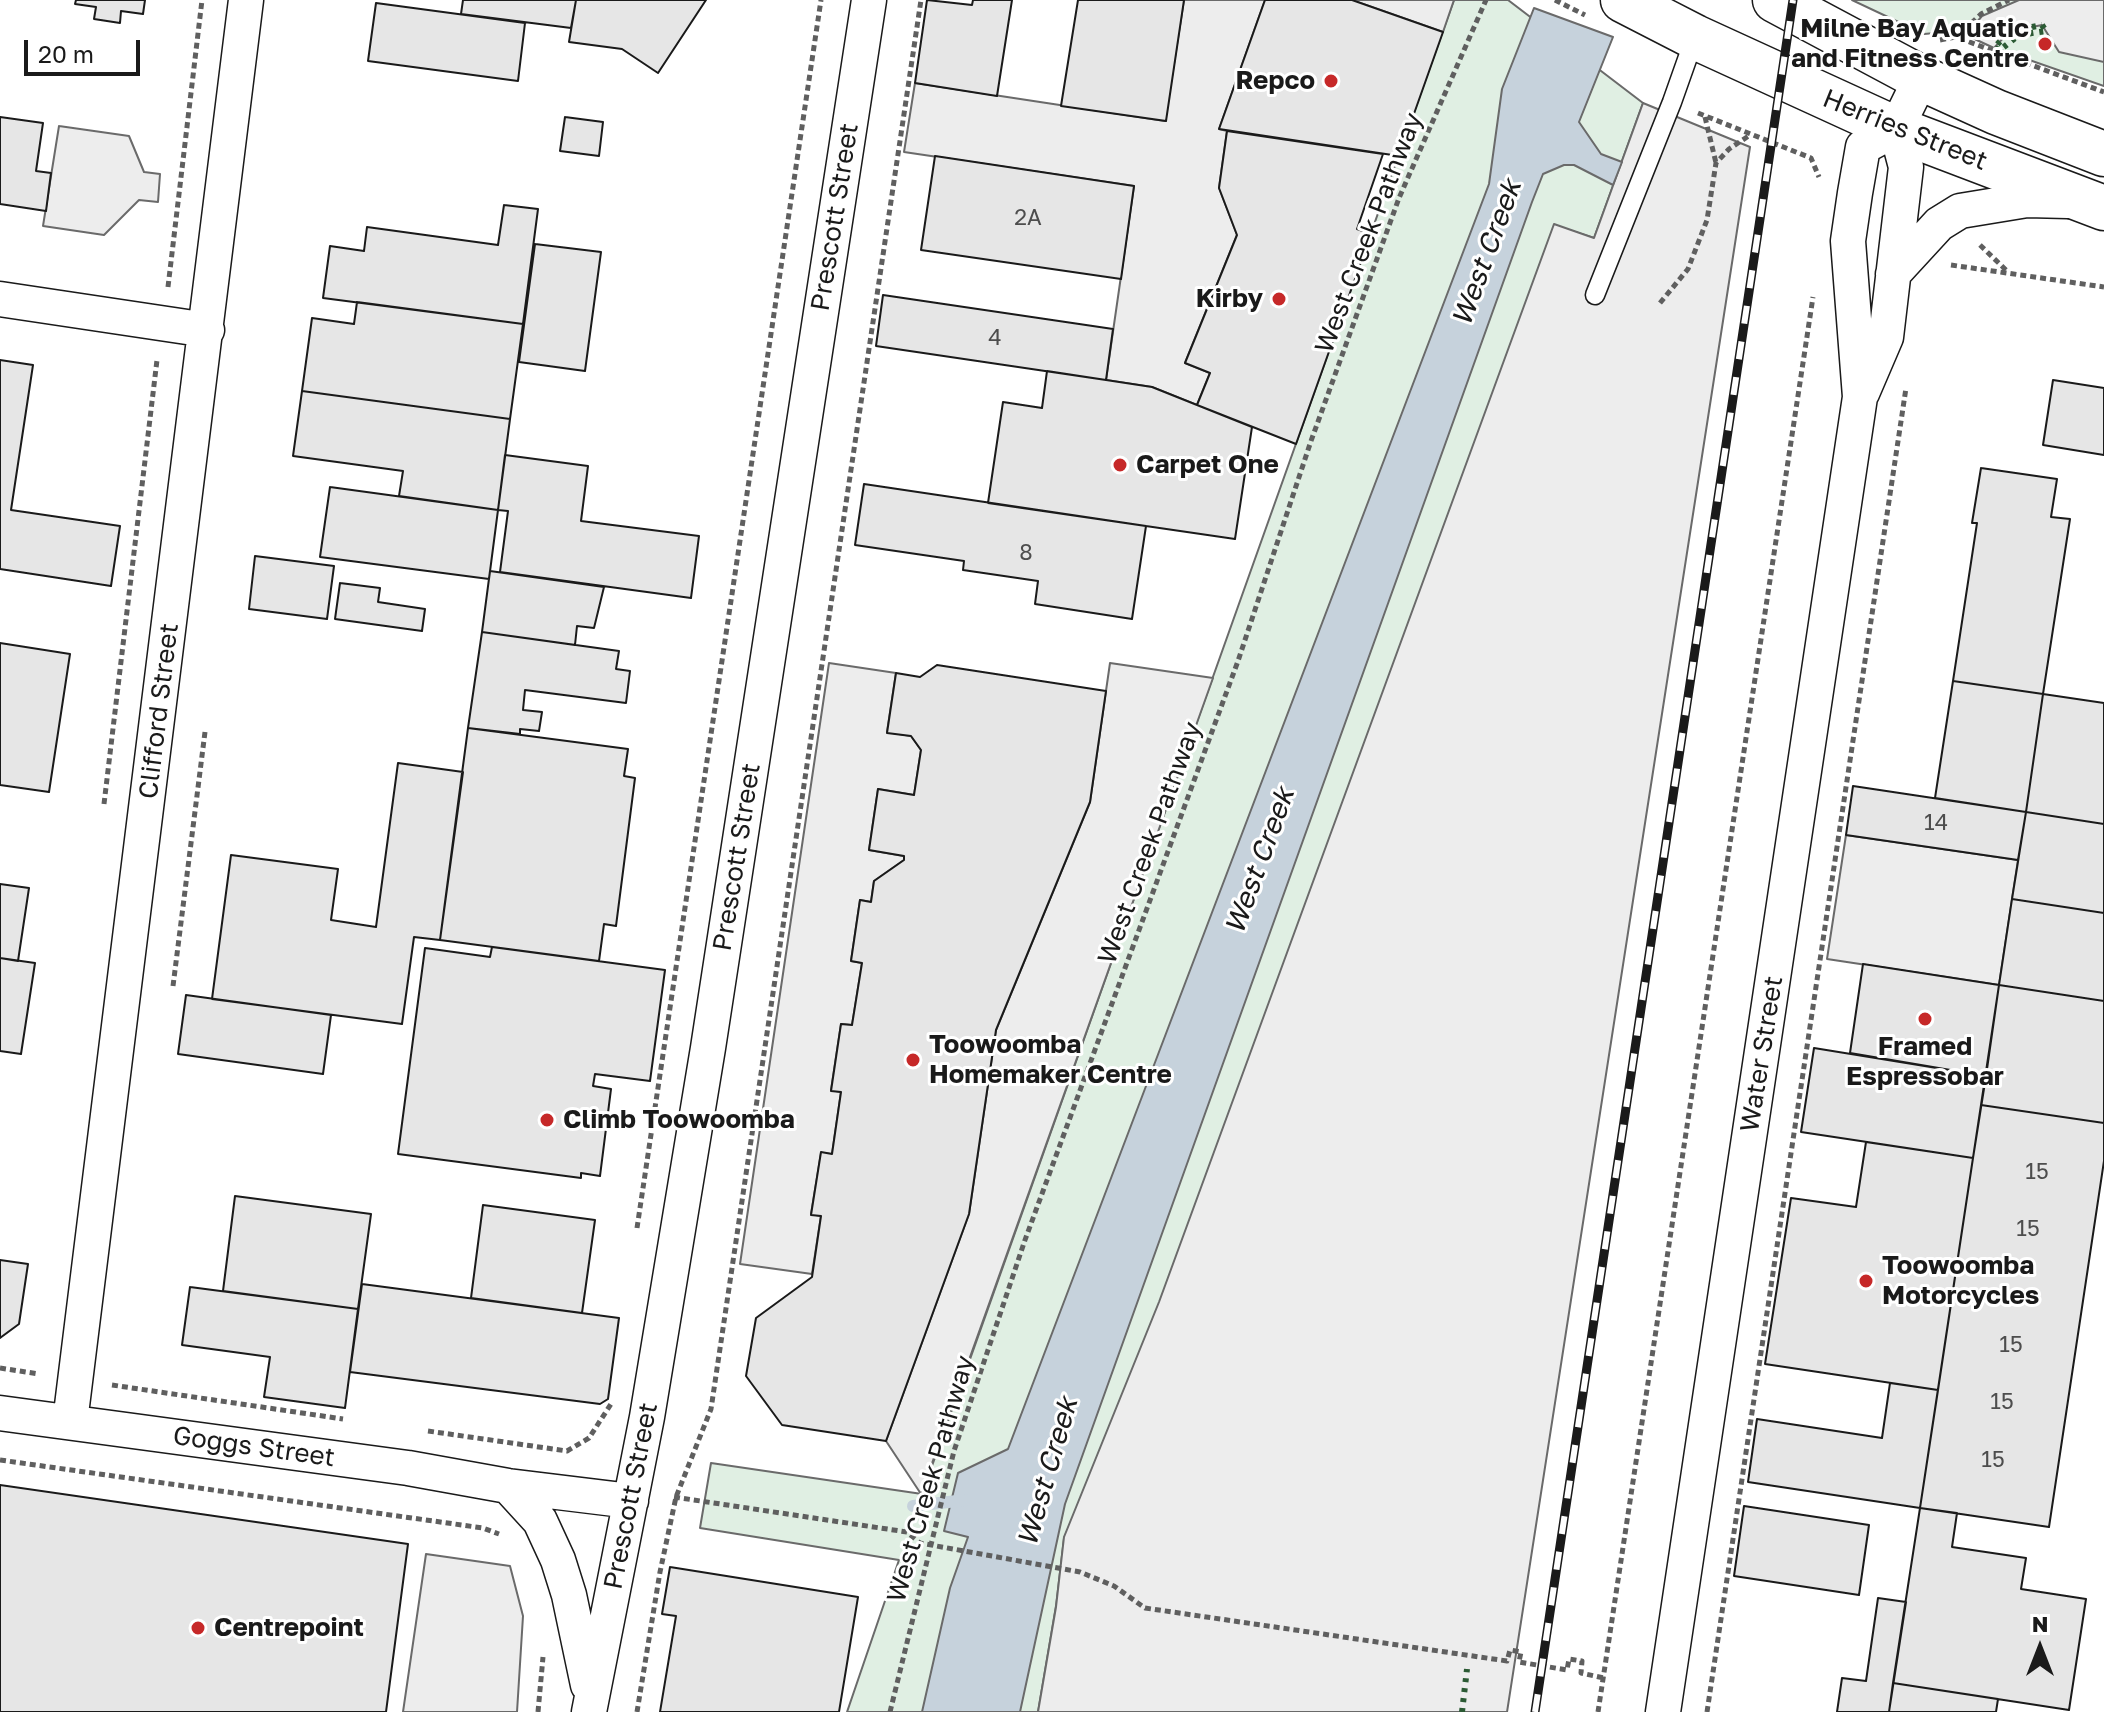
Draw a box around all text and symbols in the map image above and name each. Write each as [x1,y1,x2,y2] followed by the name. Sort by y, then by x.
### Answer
[1791,13,2029,74] place label: Milne Bay Aquatic and Fitness Centre
[28,24,144,74] scale bar
[2036,35,2054,53] marker: Milne Bay Aquatic and Fitness Centre
[38,39,94,68] text: 20 m
[1235,65,1315,97] place label: Repco
[1322,72,1340,90] marker: Repco
[1818,83,1992,177] street label: Herries Street
[1309,108,1429,358] street label: West Creek Pathway
[805,121,865,313] street label: Prescott Street
[1445,175,1529,331] water label: West Creek
[1014,205,1042,231] house number: 2A
[1196,283,1263,315] place label: Kirby
[1270,290,1288,308] marker: Kirby
[988,325,1002,351] house number: 4
[1136,449,1279,481] place label: Carpet One
[1111,456,1129,474] marker: Carpet One
[1019,540,1033,566] house number: 8
[133,621,185,801] street label: Clifford Street
[1092,718,1208,968] street label: West Creek Pathway
[707,761,767,953] street label: Prescott Street
[1218,783,1302,939] water label: West Creek
[1924,810,1948,836] house number: 14
[1734,974,1790,1134] street label: Water Street
[1916,1010,1934,1028] marker: Framed Espressobar
[929,1029,1172,1090] place label: Toowoomba Homemaker Centre
[1846,1031,2004,1092] place label: Framed Espressobar
[904,1051,922,1069] marker: Toowoomba Homemaker Centre
[563,1104,795,1136] place label: Climb Toowoomba
[538,1111,556,1129] marker: Climb Toowoomba
[2025,1159,2049,1185] house number: 15
[2016,1216,2040,1242] house number: 15
[1882,1250,2039,1312] place label: Toowoomba Motorcycles
[1857,1272,1875,1290] marker: Toowoomba Motorcycles
[1999,1332,2023,1358] house number: 15
[881,1352,981,1606] street label: West Creek Pathway
[1990,1389,2014,1415] house number: 15
[1011,1394,1085,1550] water label: West Creek
[598,1400,664,1592] street label: Prescott Street
[171,1420,337,1474] street label: Goggs Street
[1981,1447,2005,1473] house number: 15
[2000,1608,2080,1688] north arrow
[2032,1610,2048,1637] text: N
[214,1612,364,1644] place label: Centrepoint
[189,1619,207,1637] marker: Centrepoint

